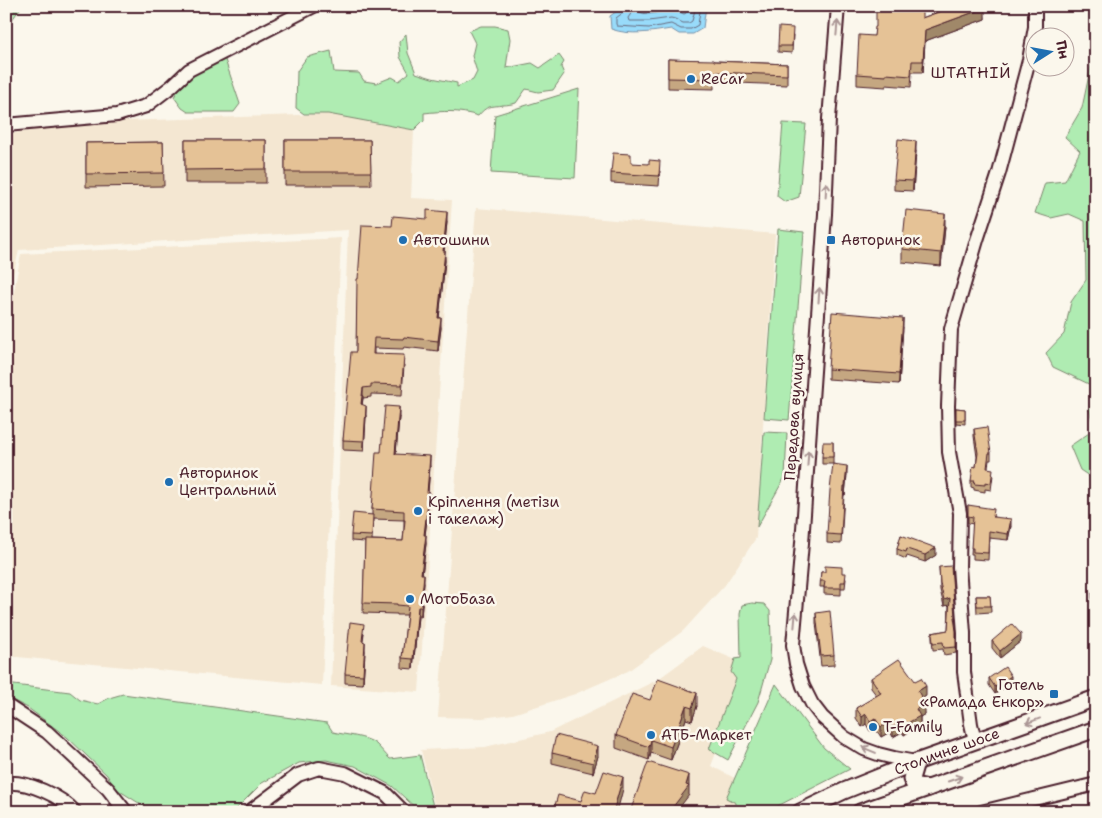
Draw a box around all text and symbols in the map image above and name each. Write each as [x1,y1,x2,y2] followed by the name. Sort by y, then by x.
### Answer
[832,20,841,36] one-way arrow
[1024,28,1074,78] north arrow
[1052,39,1073,60] text: Пн
[930,62,1012,83] district label: ШТАТНІЙ
[701,69,745,89] place label: ReCar
[685,73,697,85] marker: ReCar
[821,182,831,198] one-way arrow
[413,230,490,250] place label: Автошини
[841,230,920,250] place label: Авторинок
[397,234,409,246] marker: Автошини
[825,234,837,246] marker: Авторинок
[814,288,824,304] one-way arrow
[780,353,808,481] street label: Передова вулиця
[803,450,812,466] one-way arrow
[179,463,277,500] place label: Авторинок Центральний
[163,476,175,488] marker: Авторинок Центральний
[428,492,560,529] place label: Кріплення (метізи і такелаж)
[412,505,424,517] marker: Кріплення (метізи і такелаж)
[420,589,496,609] place label: МотоБаза
[404,593,416,605] marker: МотоБаза
[790,612,800,628] one-way arrow
[920,675,1044,712] place label: Готель «Рамада Енкор»
[1048,688,1060,700] marker: Готель «Рамада Енкор»
[883,717,943,737] place label: T-Family
[1026,717,1042,726] one-way arrow
[867,721,879,733] marker: T-Family
[891,723,1002,780] street label: Столичне шосе
[661,725,752,745] place label: АТБ-Маркет
[645,729,657,741] marker: АТБ-Маркет
[862,745,877,755] one-way arrow
[947,774,963,783] one-way arrow

